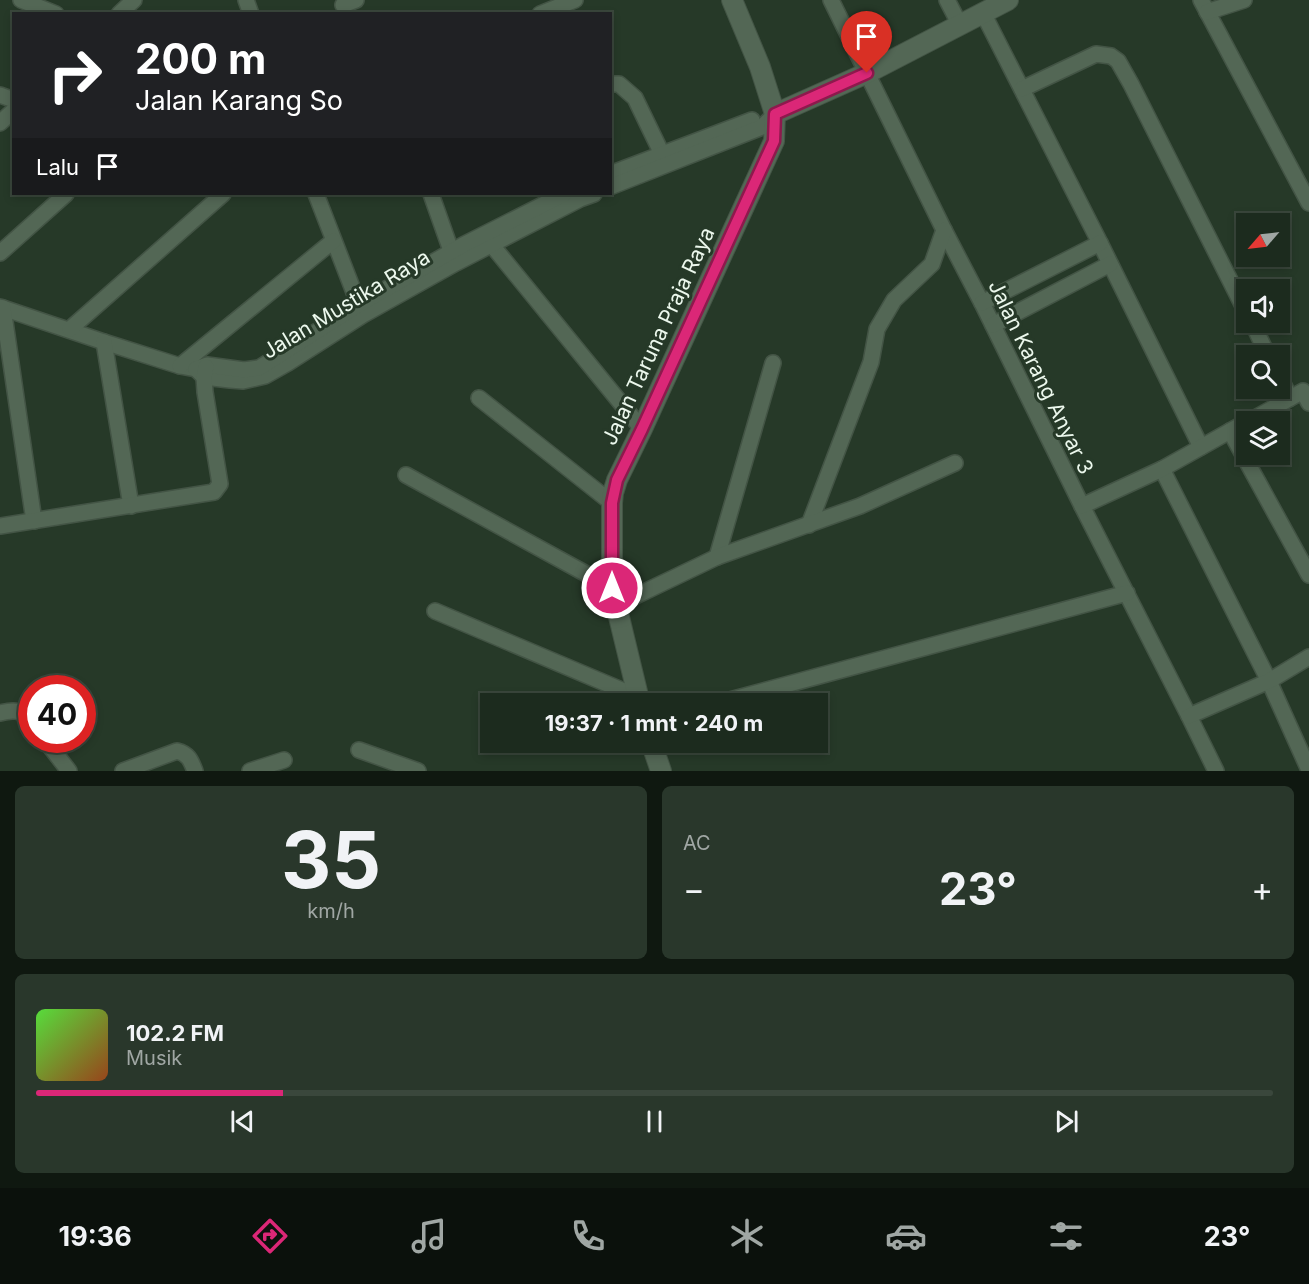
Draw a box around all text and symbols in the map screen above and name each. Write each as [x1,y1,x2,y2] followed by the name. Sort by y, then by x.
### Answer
[841,11,892,73] pin
[850,20,883,53] icon: arrive
[135,33,266,84] text: 200 m
[36,36,114,114] icon: right
[135,84,343,117] text: Jalan Karang So
[91,150,124,183] icon: arrive
[36,154,79,180] text: Lalu
[1236,213,1290,267] north arrow
[1236,213,1290,465] map controls
[596,223,720,449] street label: Jalan Taruna Praja Raya
[258,244,434,364] street label: Jalan Mustika Raya
[983,276,1099,478] street label: Jalan Karang Anyar 3
[1236,279,1290,333] button: sound
[1236,345,1290,399] button: search
[1236,411,1290,465] button: layers
[580,556,644,620] position arrow
[18,675,96,753] speed limit sign: 40
[545,710,763,736] text: 19:37 · 1 mnt · 240 m
[281,812,381,907] text: 35
[683,831,711,855] text: AC
[939,861,1017,916] text: 23°
[683,869,705,909] text: −
[1251,869,1273,909] text: +
[307,899,355,923] text: km/h
[126,1020,224,1046] text: 102.2 FM
[126,1046,182,1070] text: Musik
[226,1105,259,1138] icon: previous
[638,1105,671,1138] icon: pause
[1050,1105,1083,1138] icon: next
[249,1215,291,1257] icon: directions
[408,1215,450,1257] icon: music
[567,1215,609,1257] icon: phone
[726,1215,768,1257] icon: climate
[885,1215,927,1257] icon: car
[1045,1215,1087,1257] icon: filters
[59,1220,132,1253] text: 19:36
[1204,1220,1250,1253] text: 23°

